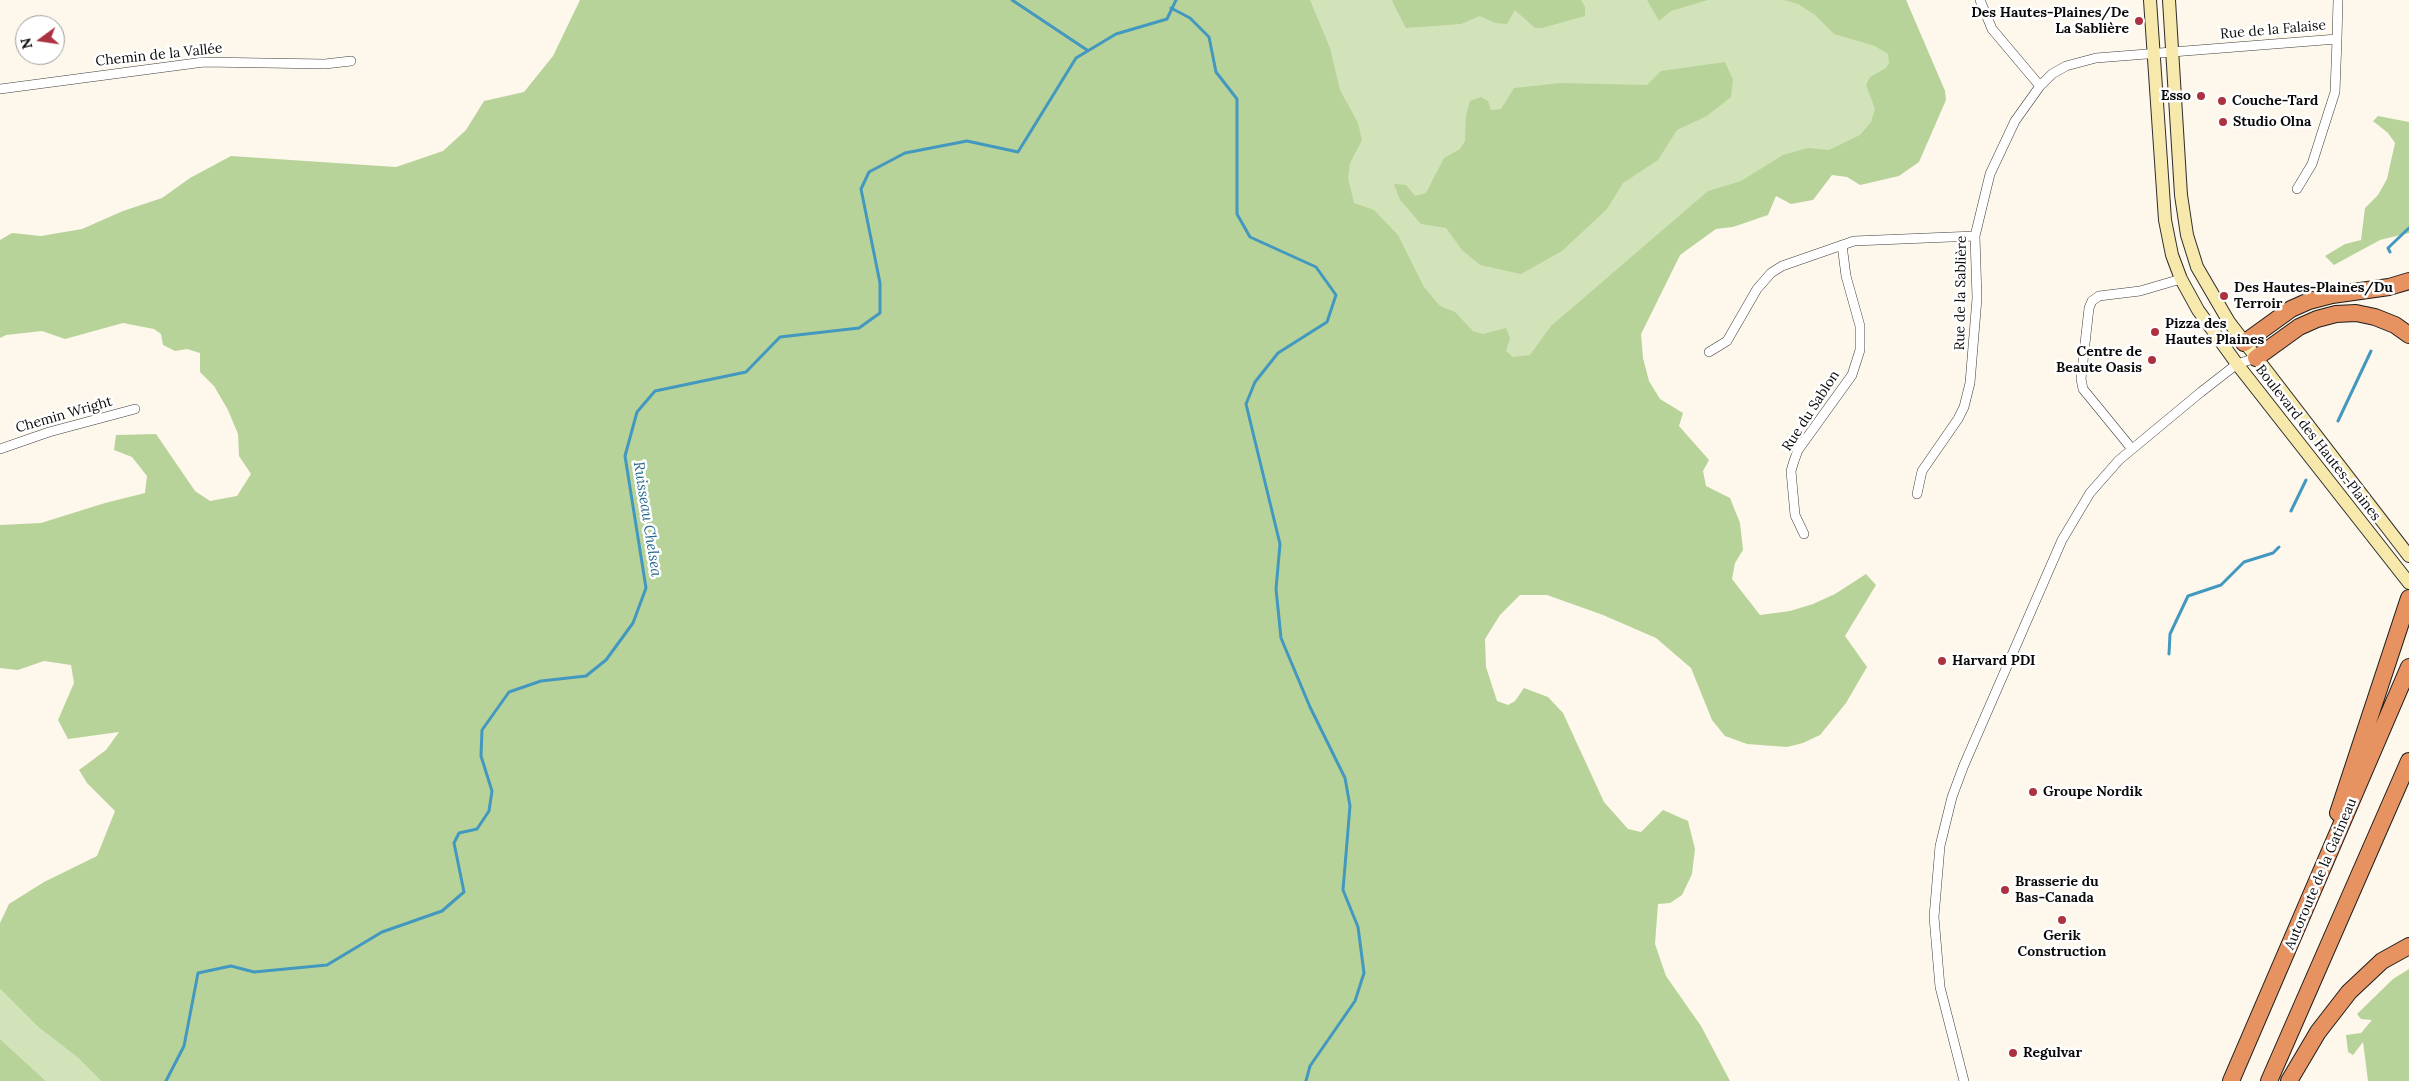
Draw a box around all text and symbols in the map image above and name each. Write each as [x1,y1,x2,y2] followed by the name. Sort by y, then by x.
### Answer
[1971,5,2129,38] place label: Des Hautes-Plaines/De La Sablière
[15,15,65,65] north arrow
[2133,15,2145,27] marker: Des Hautes-Plaines/De La Sablière
[2219,17,2327,43] street label: Rue de la Falaise
[16,36,36,51] text: N
[95,40,223,70] street label: Chemin de la Vallée
[2161,88,2191,104] place label: Esso
[2195,90,2207,102] marker: Esso
[2232,93,2318,109] place label: Couche-Tard
[2216,95,2228,107] marker: Couche-Tard
[2233,114,2311,130] place label: Studio Olna
[2217,116,2229,128] marker: Studio Olna
[1952,235,1970,351] street label: Rue de la Sablière
[2234,280,2393,312] place label: Des Hautes-Plaines/Du Terroir
[2218,290,2230,302] marker: Des Hautes-Plaines/Du Terroir
[2165,316,2264,348] place label: Pizza des Hautes Plaines
[2149,326,2161,338] marker: Pizza des Hautes Plaines
[2056,344,2142,377] place label: Centre de Beaute Oasis
[2146,354,2158,366] marker: Centre de Beaute Oasis
[2252,362,2384,524] street label: Boulevard des Hautes-Plaines
[1779,368,1843,454] street label: Rue du Sablon
[14,393,114,437] street label: Chemin Wright
[629,460,665,578] water label: Ruisseau Chelsea
[1952,653,2035,669] place label: Harvard PDI
[1936,655,1948,667] marker: Harvard PDI
[2043,784,2143,800] place label: Groupe Nordik
[2027,786,2039,798] marker: Groupe Nordik
[2281,796,2361,952] street label: Autoroute de la Gatineau
[2015,874,2099,906] place label: Brasserie du Bas-Canada
[1999,884,2011,896] marker: Brasserie du Bas-Canada
[2056,914,2068,926] marker: Gerik Construction
[2018,928,2106,960] place label: Gerik Construction
[2023,1045,2082,1061] place label: Regulvar
[2007,1047,2019,1059] marker: Regulvar

